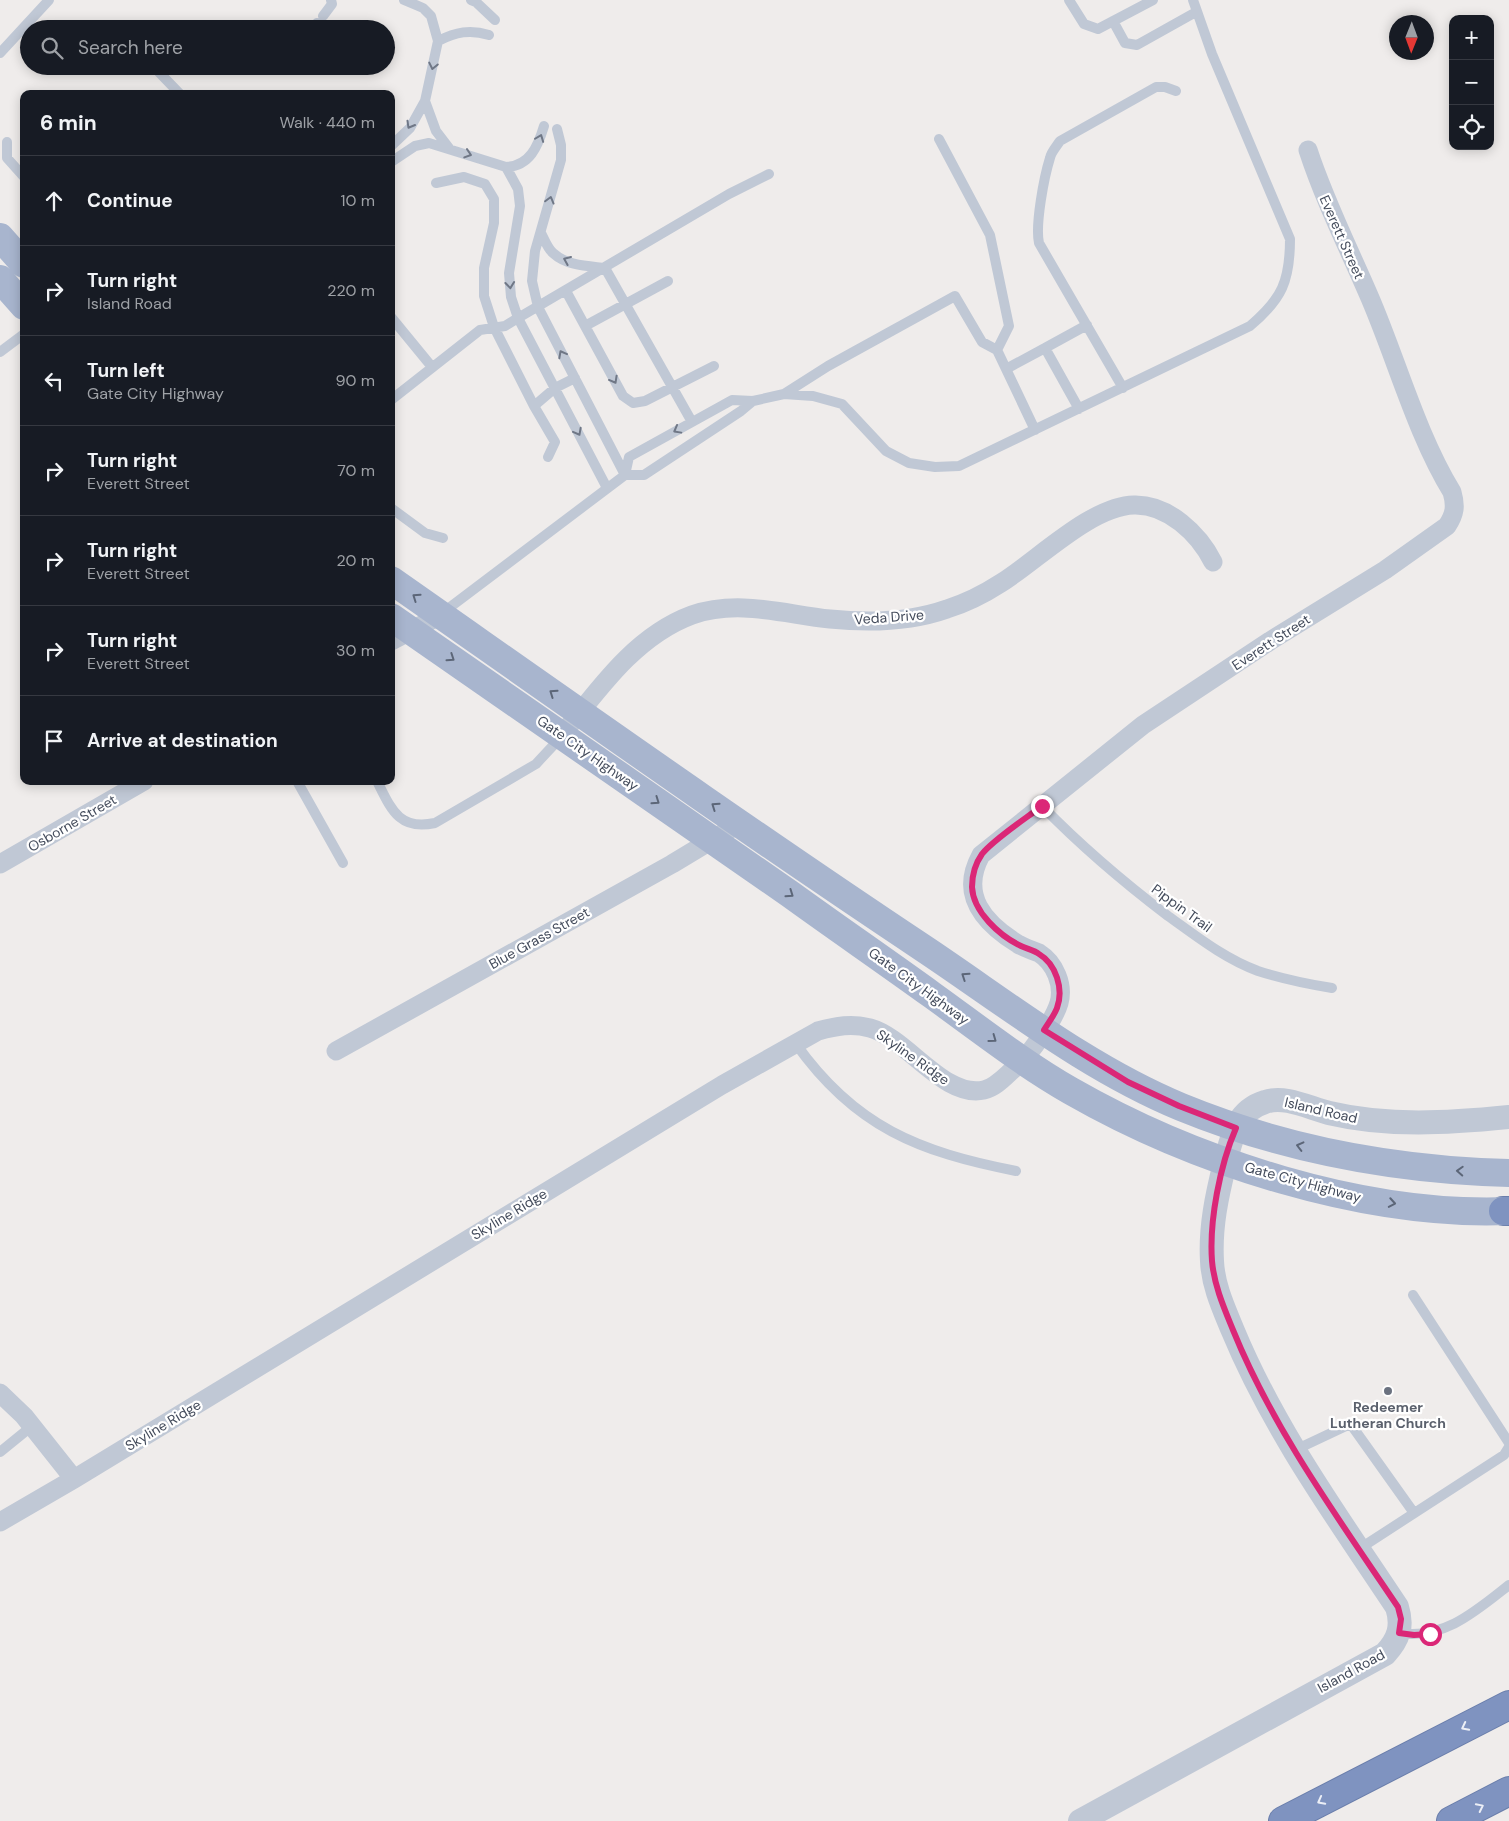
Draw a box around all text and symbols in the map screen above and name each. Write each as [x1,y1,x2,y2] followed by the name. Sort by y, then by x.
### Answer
[1389,15,1434,60] north arrow
[1449,15,1494,150] map controls
[1449,15,1494,60] button: +
[20,20,395,75] search box
[38,34,66,62] icon: search
[78,35,183,60] text: Search here
[1449,60,1494,105] button: −
[428,62,439,70] one-way arrow
[1449,105,1494,150] button: locate
[40,109,97,137] text: 6 min
[279,112,375,133] text: Walk · 440 m
[406,120,416,129] one-way arrow
[534,135,544,143] one-way arrow
[463,148,471,158] one-way arrow
[40,187,68,215] icon: ahead
[87,188,173,213] text: Continue
[341,190,375,211] text: 10 m
[1315,192,1369,282] street label: Everett Street
[544,196,554,205] one-way arrow
[563,256,572,267] one-way arrow
[87,268,177,293] text: Turn right
[40,277,68,305] icon: right
[327,280,375,301] text: 220 m
[504,281,515,289] one-way arrow
[87,293,172,314] text: Island Road
[558,350,568,359] one-way arrow
[87,358,165,383] text: Turn left
[40,367,68,395] icon: left
[335,370,375,391] text: 90 m
[608,374,618,383] one-way arrow
[87,383,224,404] text: Gate City Highway
[673,424,682,434] one-way arrow
[572,426,582,435] one-way arrow
[87,448,177,473] text: Turn right
[40,457,68,485] icon: right
[337,460,375,481] text: 70 m
[87,473,190,494] text: Everett Street
[87,538,177,563] text: Turn right
[40,547,68,575] icon: right
[336,550,375,571] text: 20 m
[87,563,190,584] text: Everett Street
[412,594,422,603] one-way arrow
[854,606,924,628] street label: Veda Drive
[1228,610,1314,674] street label: Everett Street
[87,628,177,653] text: Turn right
[40,637,68,665] icon: right
[336,640,375,661] text: 30 m
[446,652,455,661] one-way arrow
[87,653,190,674] text: Everett Street
[549,690,559,699] one-way arrow
[534,711,642,795] street label: Gate City Highway
[40,727,68,755] icon: arrive
[87,728,278,753] text: Arrive at destination
[24,790,120,856] street label: Osborne Street
[651,795,660,804] one-way arrow
[1031,795,1054,818] route end
[711,803,721,812] one-way arrow
[1148,880,1216,936] street label: Pippin Trail
[784,888,793,897] one-way arrow
[486,903,592,973] street label: Blue Grass Street
[865,944,973,1029] street label: Gate City Highway
[962,973,971,982] one-way arrow
[873,1025,953,1089] street label: Skyline Ridge
[987,1034,996,1042] one-way arrow
[1283,1093,1359,1127] street label: Island Road
[1296,1141,1304,1152] one-way arrow
[1243,1158,1363,1206] street label: Gate City Highway
[1456,1165,1464,1176] one-way arrow
[468,1184,550,1244] street label: Skyline Ridge
[1387,1197,1396,1207] one-way arrow
[1382,1385,1394,1397] marker: Redeemer Lutheran Church
[122,1395,204,1455] street label: Skyline Ridge
[1330,1398,1446,1432] place label: Redeemer Lutheran Church
[1419,1623,1442,1646] route start
[1314,1645,1388,1697] street label: Island Road
[1462,1721,1471,1731] one-way arrow
[1317,1795,1326,1805] one-way arrow
[1475,1802,1484,1813] one-way arrow

